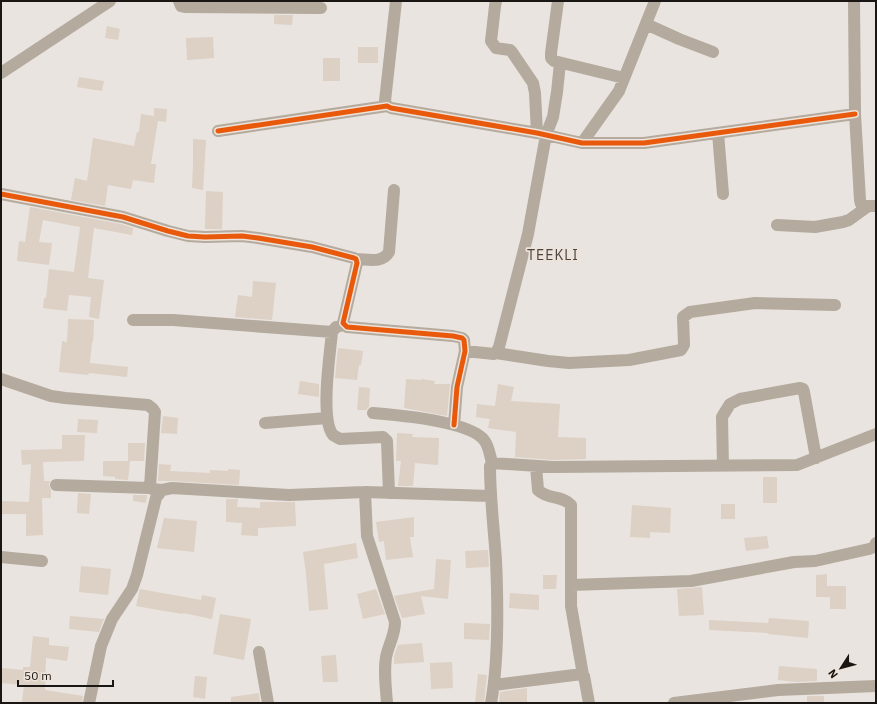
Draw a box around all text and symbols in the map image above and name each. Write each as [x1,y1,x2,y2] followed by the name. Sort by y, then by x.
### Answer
[527,246,579,264] district label: TEEKLI
[821,648,861,688] north arrow
[18,662,113,688] scale bar
[825,667,841,681] text: N
[24,668,52,683] text: 50 m

